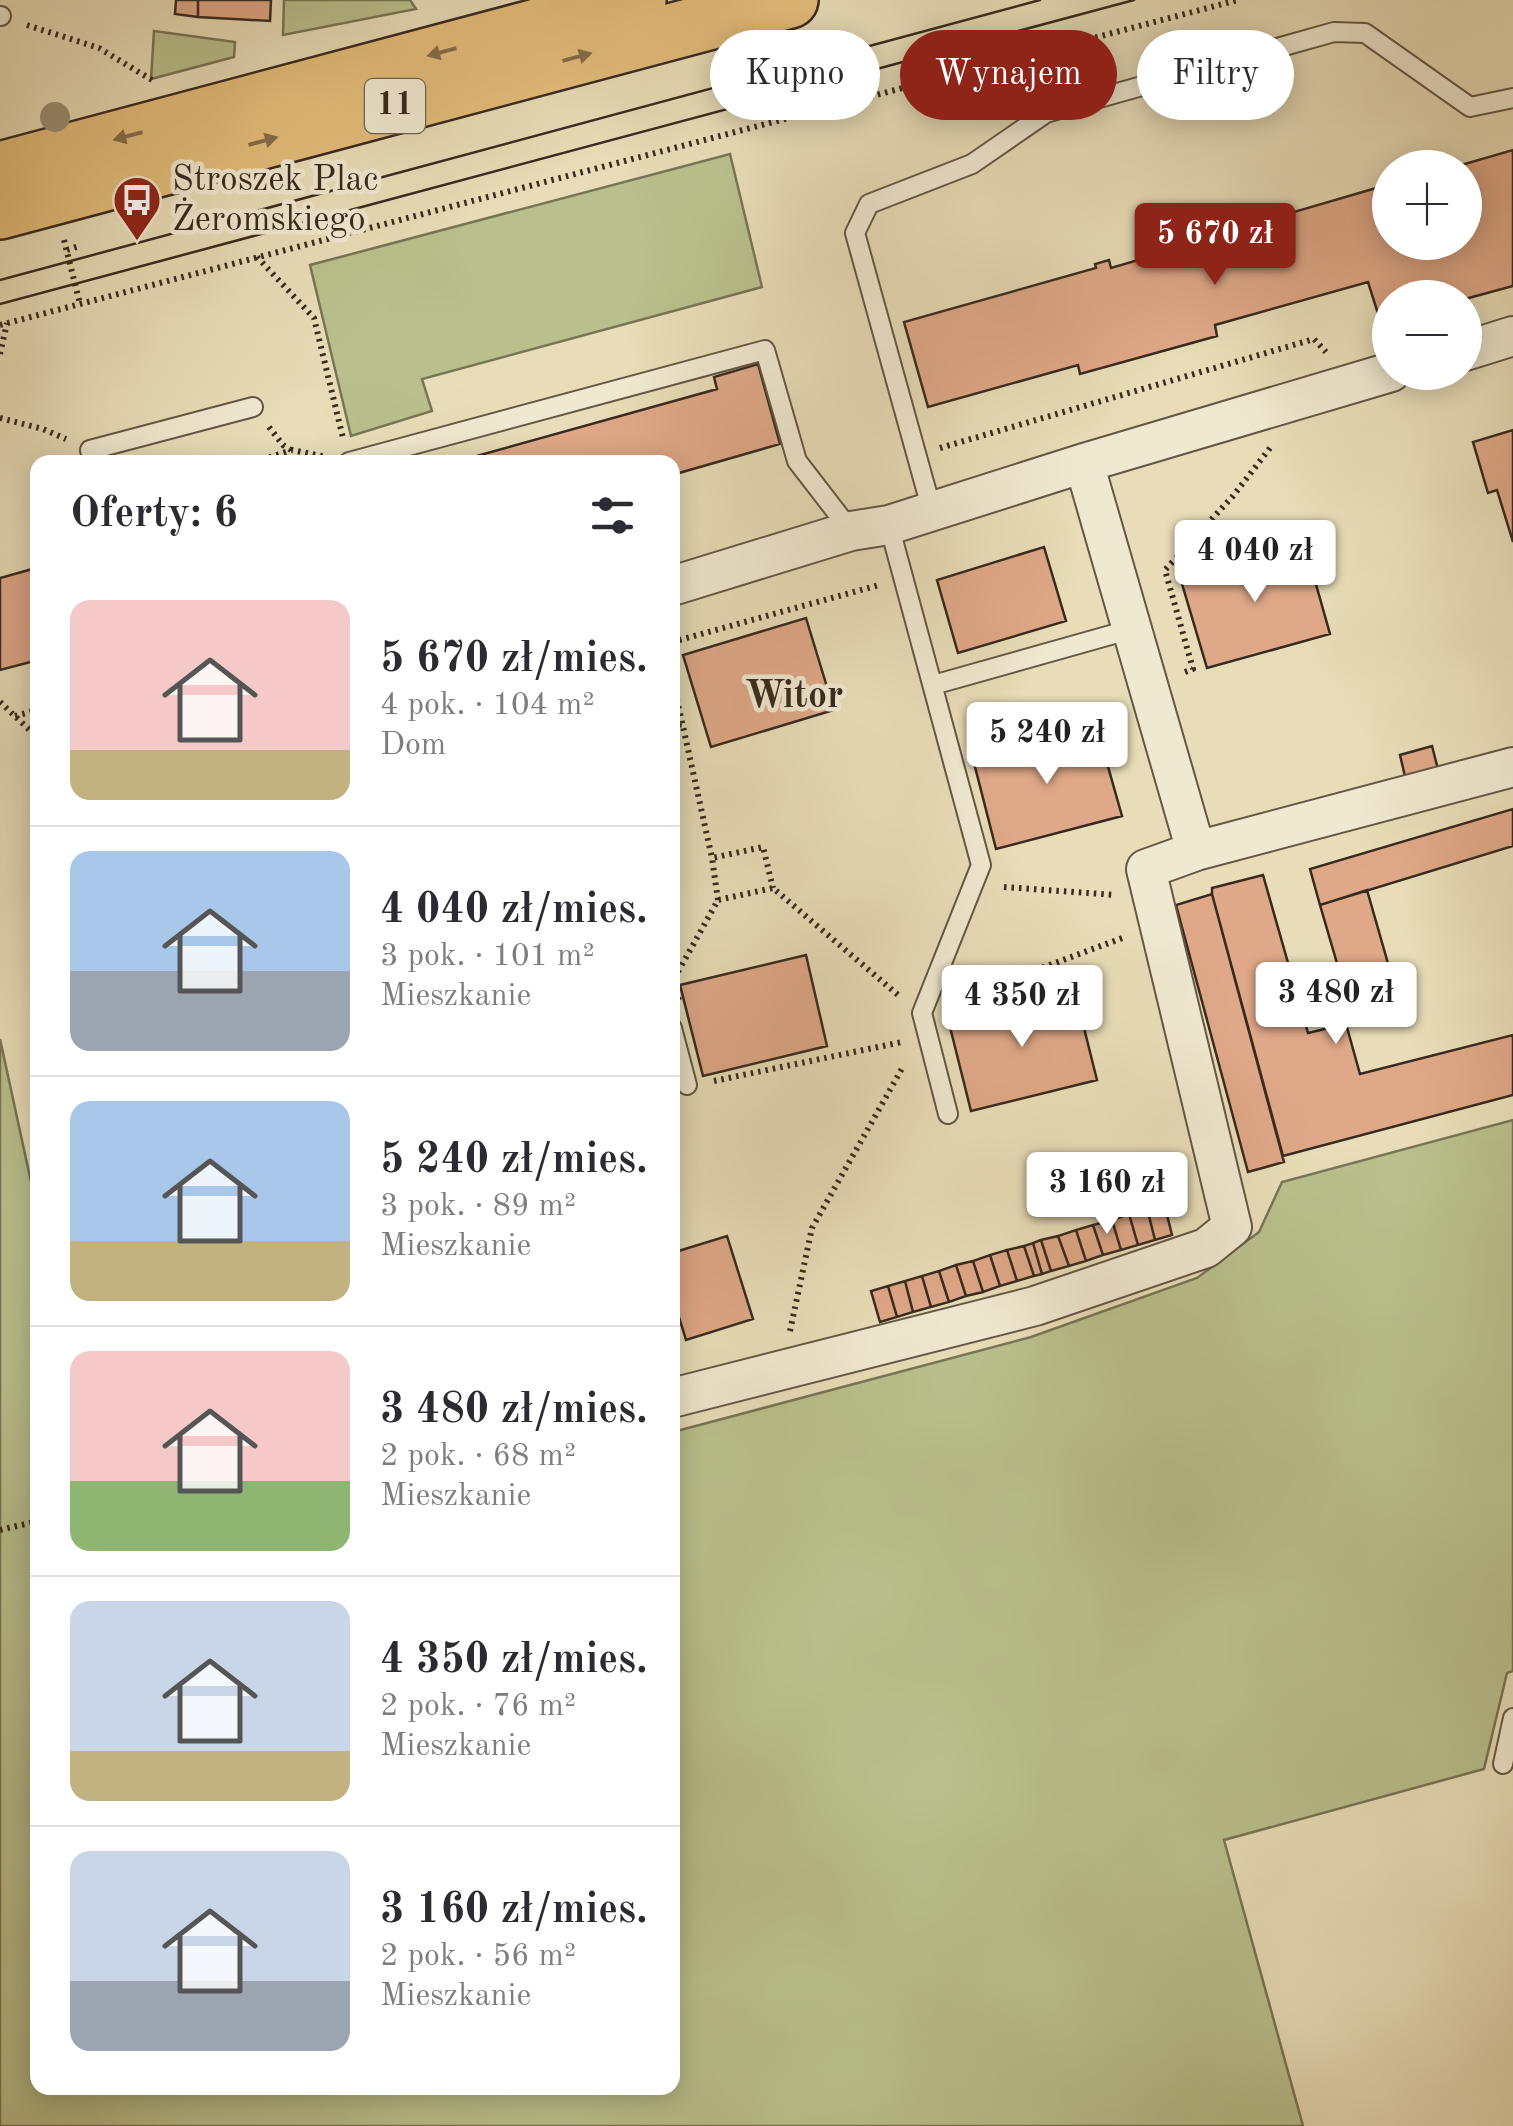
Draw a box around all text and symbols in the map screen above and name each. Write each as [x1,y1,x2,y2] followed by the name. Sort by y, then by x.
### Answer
[710,30,880,120] chip: Kupno
[900,30,1117,120] chip: Wynajem
[1137,30,1294,120] chip: Filtry
[426,45,457,61] one-way arrow
[562,48,593,64] one-way arrow
[365,79,425,133] road number: 11
[112,129,143,145] one-way arrow
[248,132,279,148] one-way arrow
[1372,150,1482,390] map controls
[1372,150,1482,260] button: +
[172,163,378,238] place label: Stroszek Plac Żeromskiego
[111,174,163,242] bus stop icon: Stroszek Plac Żeromskiego
[1112,203,1318,288] pin: 5 670 zł
[1157,219,1273,251] text: 5 670 zł
[1372,280,1482,390] button: −
[585,488,640,543] icon: filters
[70,494,238,536] text: Oferty: 6
[1152,520,1358,605] pin: 4 040 zł
[1197,536,1313,568] text: 4 040 zł
[380,639,648,681] text: 5 670 zł/mies.
[150,640,270,760] icon: home
[744,678,844,716] district label: Witor
[380,690,595,722] text: 4 pok. · 104 m²
[944,702,1150,787] pin: 5 240 zł
[989,718,1105,750] text: 5 240 zł
[380,730,446,762] text: Dom
[380,890,648,932] text: 4 040 zł/mies.
[150,891,270,1011] icon: home
[380,941,595,973] text: 3 pok. · 101 m²
[1233,962,1439,1047] pin: 3 480 zł
[919,965,1125,1050] pin: 4 350 zł
[1278,978,1394,1010] text: 3 480 zł
[380,981,531,1013] text: Mieszkanie
[964,981,1080,1013] text: 4 350 zł
[380,1140,648,1182] text: 5 240 zł/mies.
[150,1141,270,1261] icon: home
[1004,1152,1210,1237] pin: 3 160 zł
[1049,1168,1165,1200] text: 3 160 zł
[380,1191,576,1223] text: 3 pok. · 89 m²
[380,1231,531,1263] text: Mieszkanie
[380,1390,648,1432] text: 3 480 zł/mies.
[150,1391,270,1511] icon: home
[380,1441,576,1473] text: 2 pok. · 68 m²
[380,1481,531,1513] text: Mieszkanie
[380,1640,648,1682] text: 4 350 zł/mies.
[150,1641,270,1761] icon: home
[380,1691,576,1723] text: 2 pok. · 76 m²
[380,1731,531,1763] text: Mieszkanie
[380,1890,648,1932] text: 3 160 zł/mies.
[150,1891,270,2011] icon: home
[380,1941,576,1973] text: 2 pok. · 56 m²
[380,1981,531,2013] text: Mieszkanie

